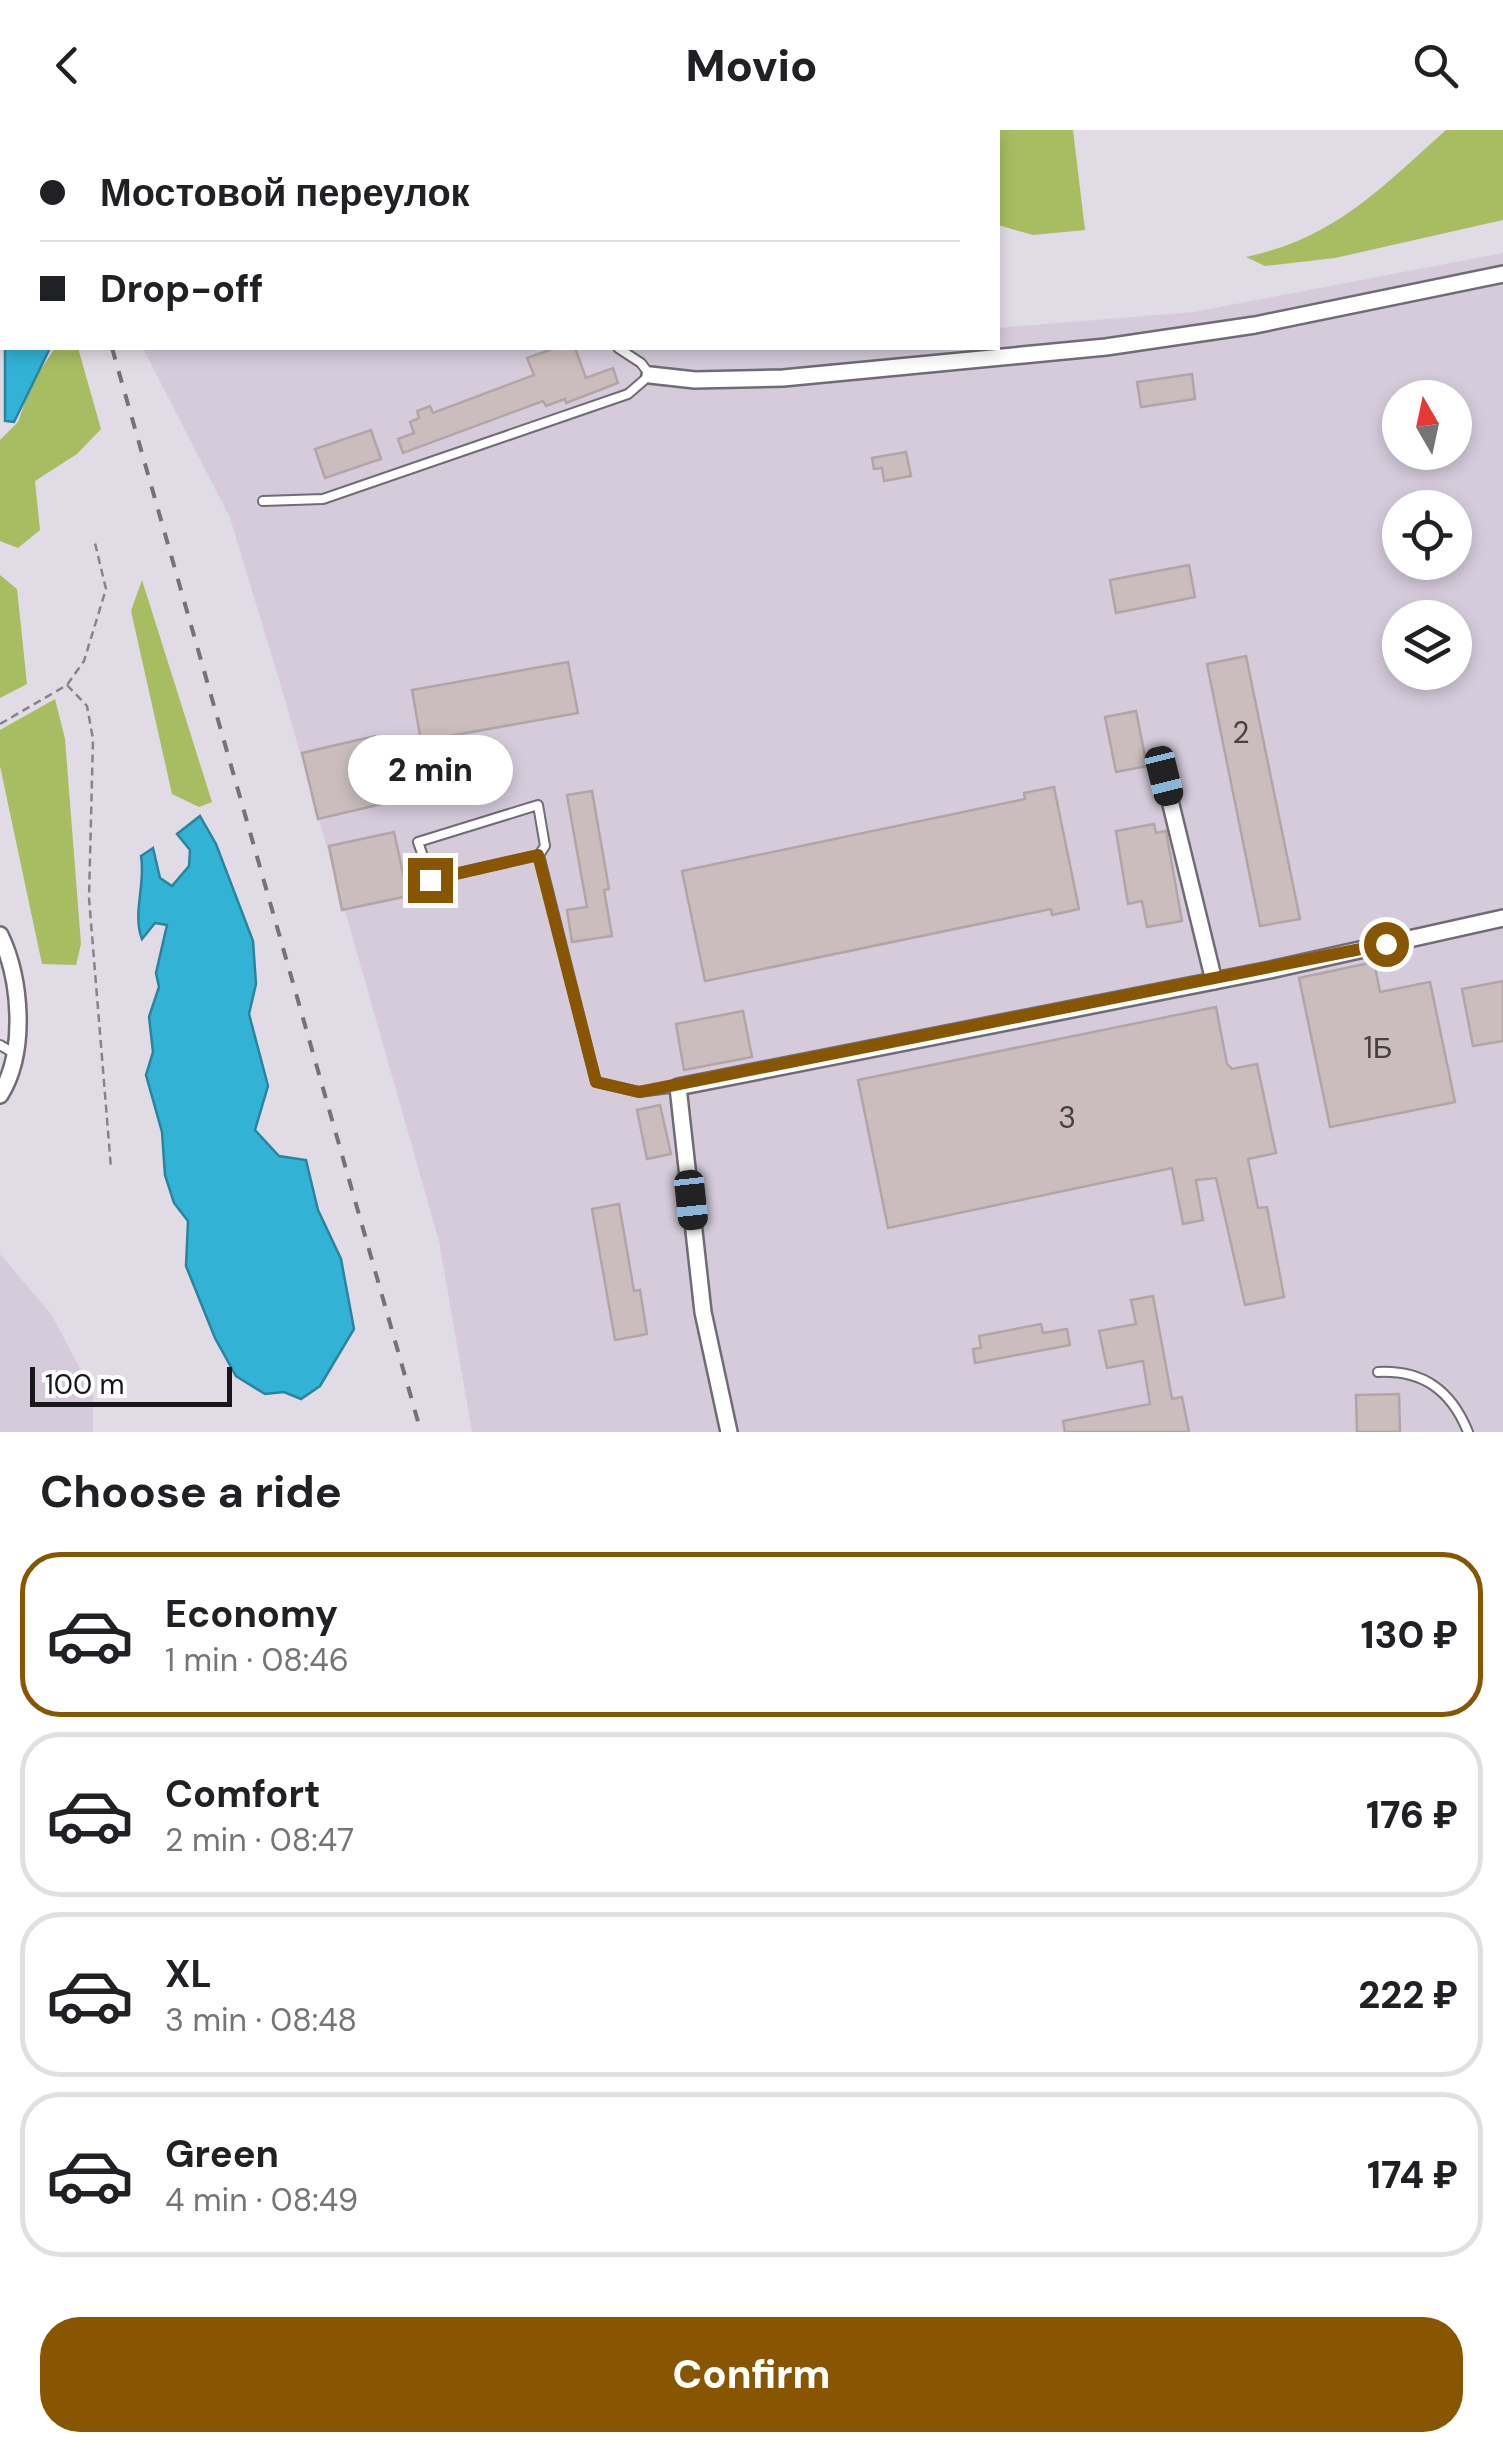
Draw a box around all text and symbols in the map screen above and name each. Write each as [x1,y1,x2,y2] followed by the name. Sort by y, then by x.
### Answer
[685,36,818,95] text: Movio
[40,38,95,93] icon: back
[1408,38,1463,93] icon: search
[100,168,470,218] text: Мостовой переулок
[100,264,263,314] text: Drop-off
[1382,380,1472,470] north arrow
[1382,380,1472,690] map controls
[1382,490,1472,580] button: locate
[1382,600,1472,690] button: layers
[1232,713,1250,752] house number: 2
[348,735,512,805] callout: 2 min
[1142,743,1186,809] car
[388,749,473,791] text: 2 min
[408,858,453,903] route end
[1364,922,1409,967] route start
[1363,1028,1393,1067] house number: 1Б
[1058,1098,1076,1137] house number: 3
[673,1169,709,1231] car
[30,1362,232,1406] scale bar
[45,1366,124,1403] text: 100 m
[40,1462,342,1521] text: Choose a ride
[165,1589,338,1639] text: Economy
[45,1590,135,1680] icon: car
[1360,1610,1458,1660] text: 130 ₽
[165,1639,349,1681] text: 1 min · 08:46
[165,1769,321,1819] text: Comfort
[45,1770,135,1860] icon: car
[1366,1790,1458,1840] text: 176 ₽
[165,1819,354,1861] text: 2 min · 08:47
[165,1949,212,1999] text: XL
[45,1950,135,2040] icon: car
[1358,1970,1458,2020] text: 222 ₽
[165,1999,357,2041] text: 3 min · 08:48
[165,2129,279,2179] text: Green
[45,2130,135,2220] icon: car
[1367,2150,1458,2200] text: 174 ₽
[165,2179,358,2221] text: 4 min · 08:49
[40,2317,1463,2432] button: Confirm

